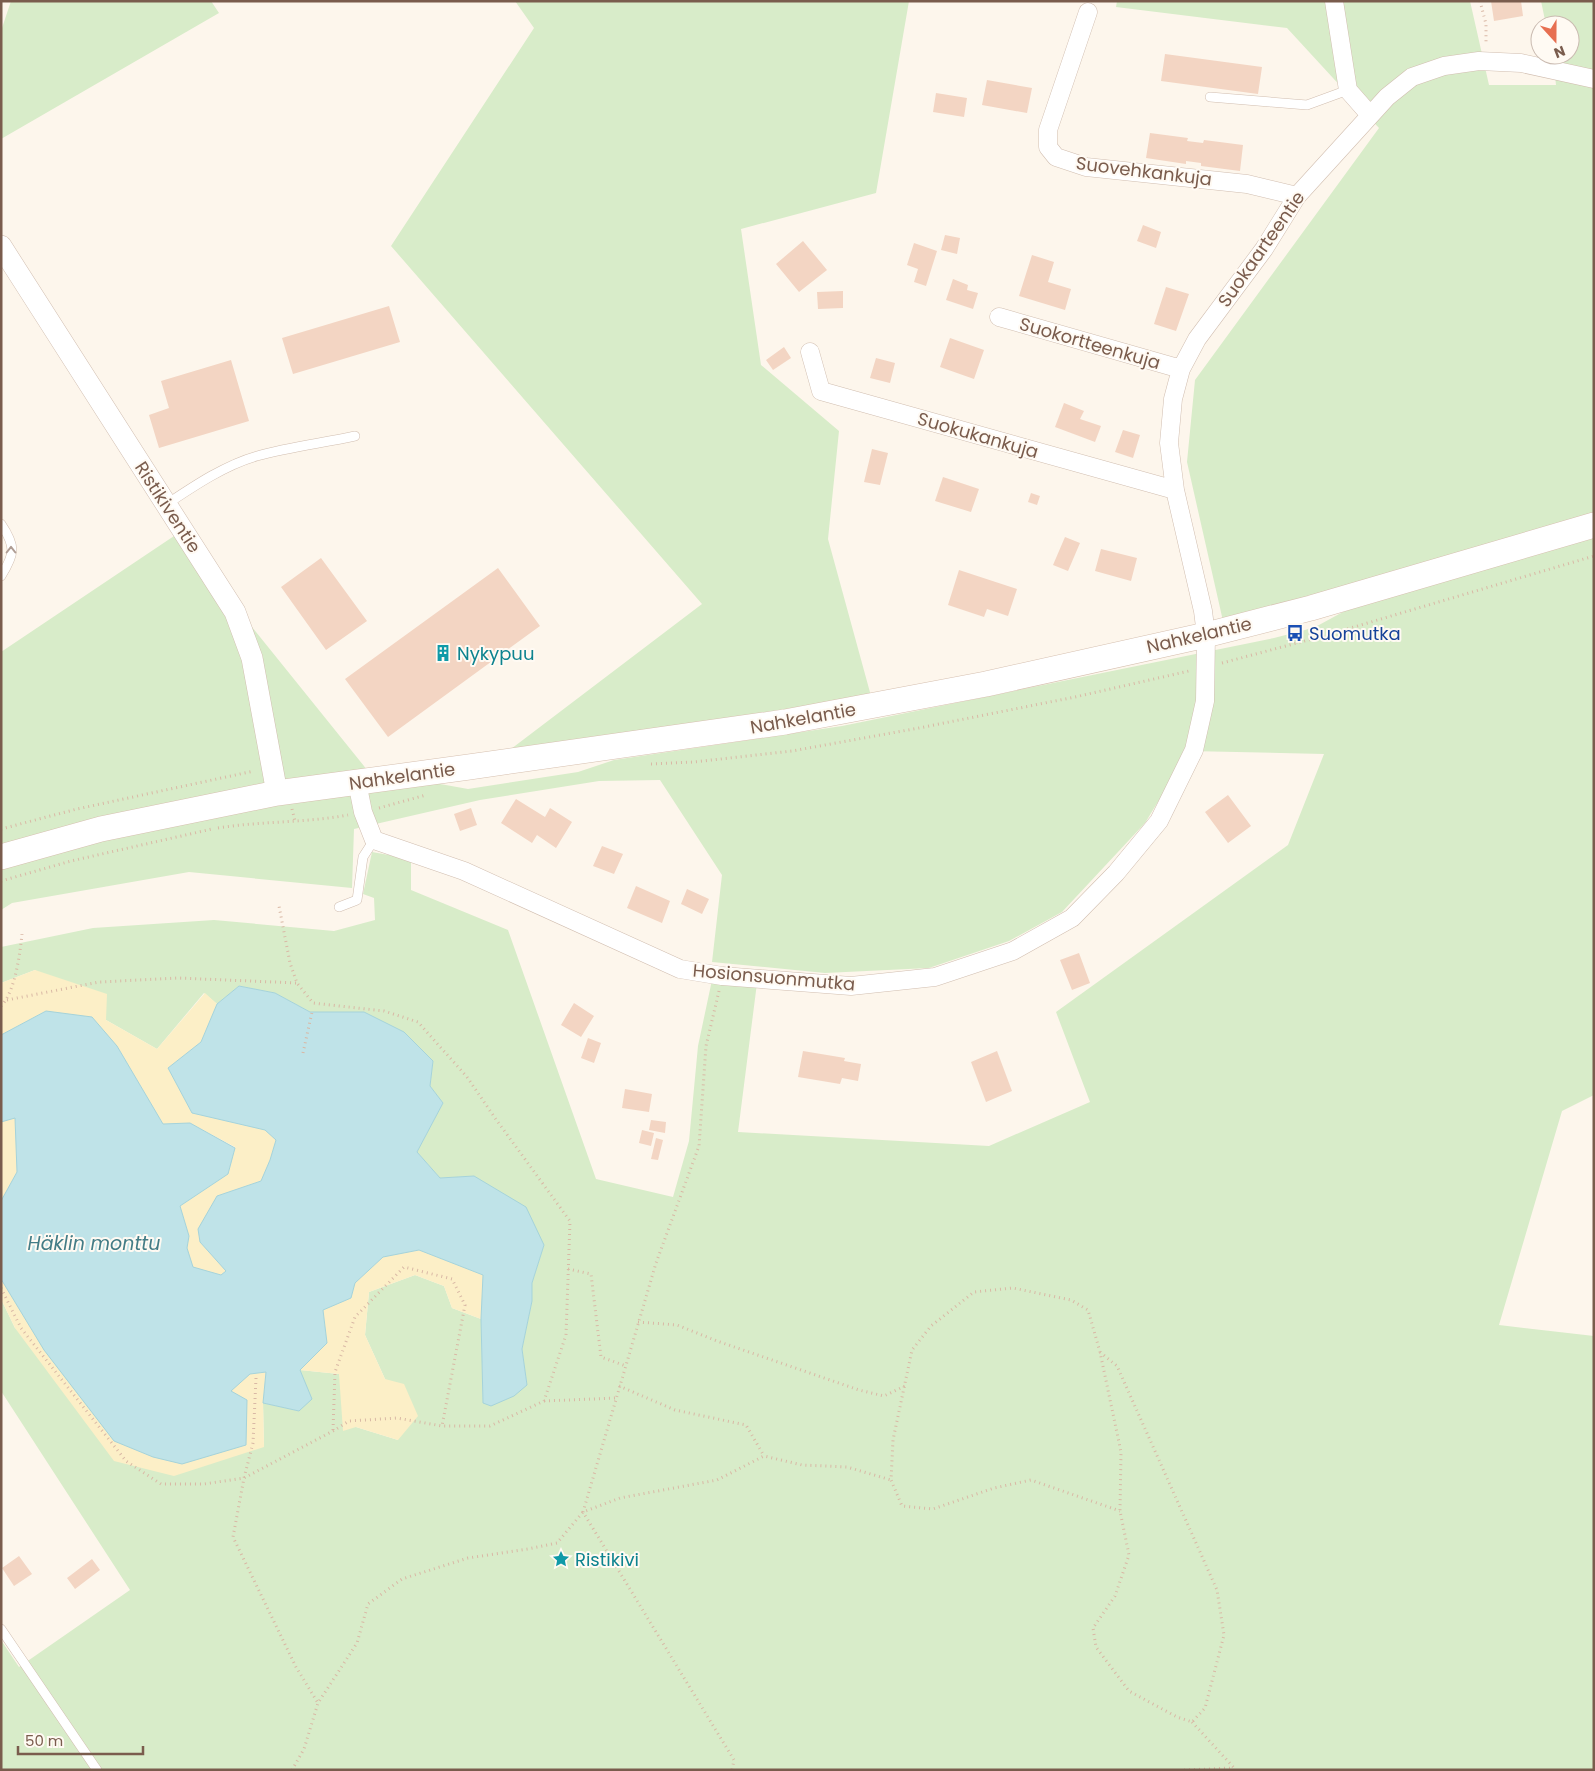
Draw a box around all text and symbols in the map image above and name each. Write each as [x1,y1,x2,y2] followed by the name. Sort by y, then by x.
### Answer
[1530,15,1580,65] north arrow
[1551,41,1568,63] text: N
[1075,150,1213,192] street label: Suovehkankuja
[1212,186,1310,312] street label: Suokaarteentie
[1017,311,1163,375] street label: Suokortteenkuja
[915,406,1041,464] street label: Suokukankuja
[129,456,207,558] street label: Ristikiventie
[6,546,16,554] one-way arrow
[1144,611,1254,659] street label: Nahkelantie
[1309,621,1401,646] place label: Suomutka
[1285,623,1305,643] bus stop icon: Suomutka
[457,641,534,666] place label: Nykypuu
[433,643,453,663] building icon: Nykypuu
[748,696,858,740] street label: Nahkelantie
[347,756,457,796] street label: Nahkelantie
[692,957,856,997] street label: Hosionsuonmutka
[28,1230,160,1257] water label: Häklin monttu
[575,1547,639,1572] place label: Ristikivi
[551,1549,571,1569] place icon: Ristikivi
[18,1724,142,1756] scale bar
[25,1730,63,1751] text: 50 m

